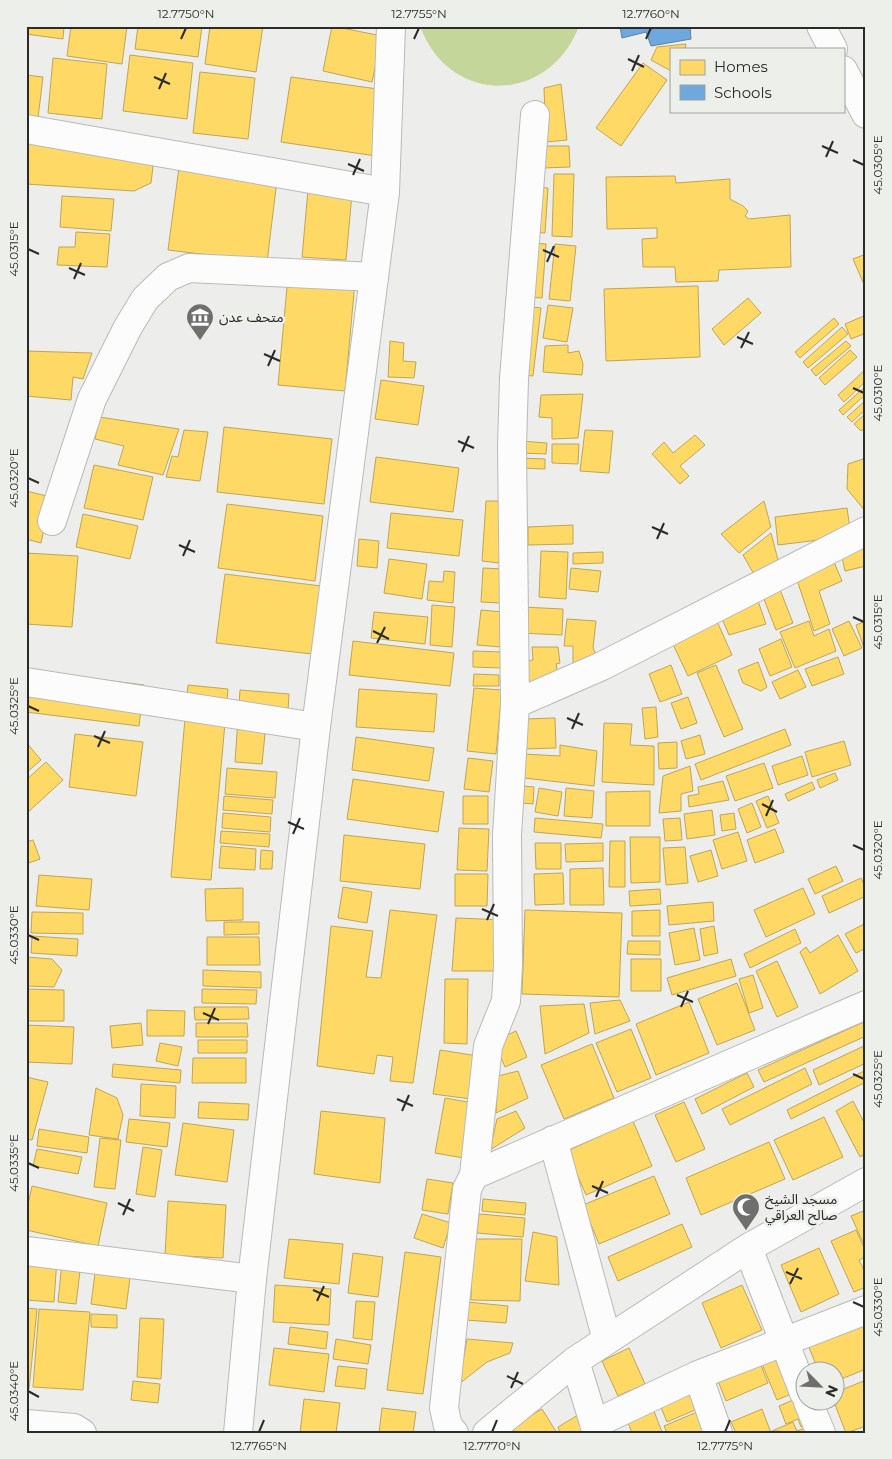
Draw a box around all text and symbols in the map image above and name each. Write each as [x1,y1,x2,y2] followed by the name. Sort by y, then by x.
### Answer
[157,6,215,21] text: 12.7750°N
[391,6,447,21] text: 12.7755°N
[622,6,680,21] text: 12.7760°N
[670,48,844,112] legend
[714,57,768,76] text: Homes
[714,83,772,102] text: Schools
[870,135,885,195] text: 45.0305°E
[6,221,21,277] text: 45.0315°E
[185,302,215,341] museum icon: متحف عدن
[219,308,284,326] place label: متحف عدن
[870,364,885,422] text: 45.0310°E
[6,448,21,508] text: 45.0320°E
[870,594,885,650] text: 45.0315°E
[6,677,21,735] text: 45.0325°E
[870,820,885,880] text: 45.0320°E
[6,905,21,965] text: 45.0330°E
[870,1050,885,1108] text: 45.0325°E
[6,1134,21,1192] text: 45.0335°E
[765,1190,838,1226] place label: مسجد الشيخ صالح العراقي
[731,1192,761,1231] mosque icon: مسجد الشيخ صالح العراقي
[870,1277,885,1337] text: 45.0330°E
[6,1361,21,1421] text: 45.0340°E
[794,1362,844,1412] north arrow
[821,1382,842,1400] text: N
[231,1438,287,1453] text: 12.7765°N
[463,1438,521,1453] text: 12.7770°N
[697,1438,753,1453] text: 12.7775°N

